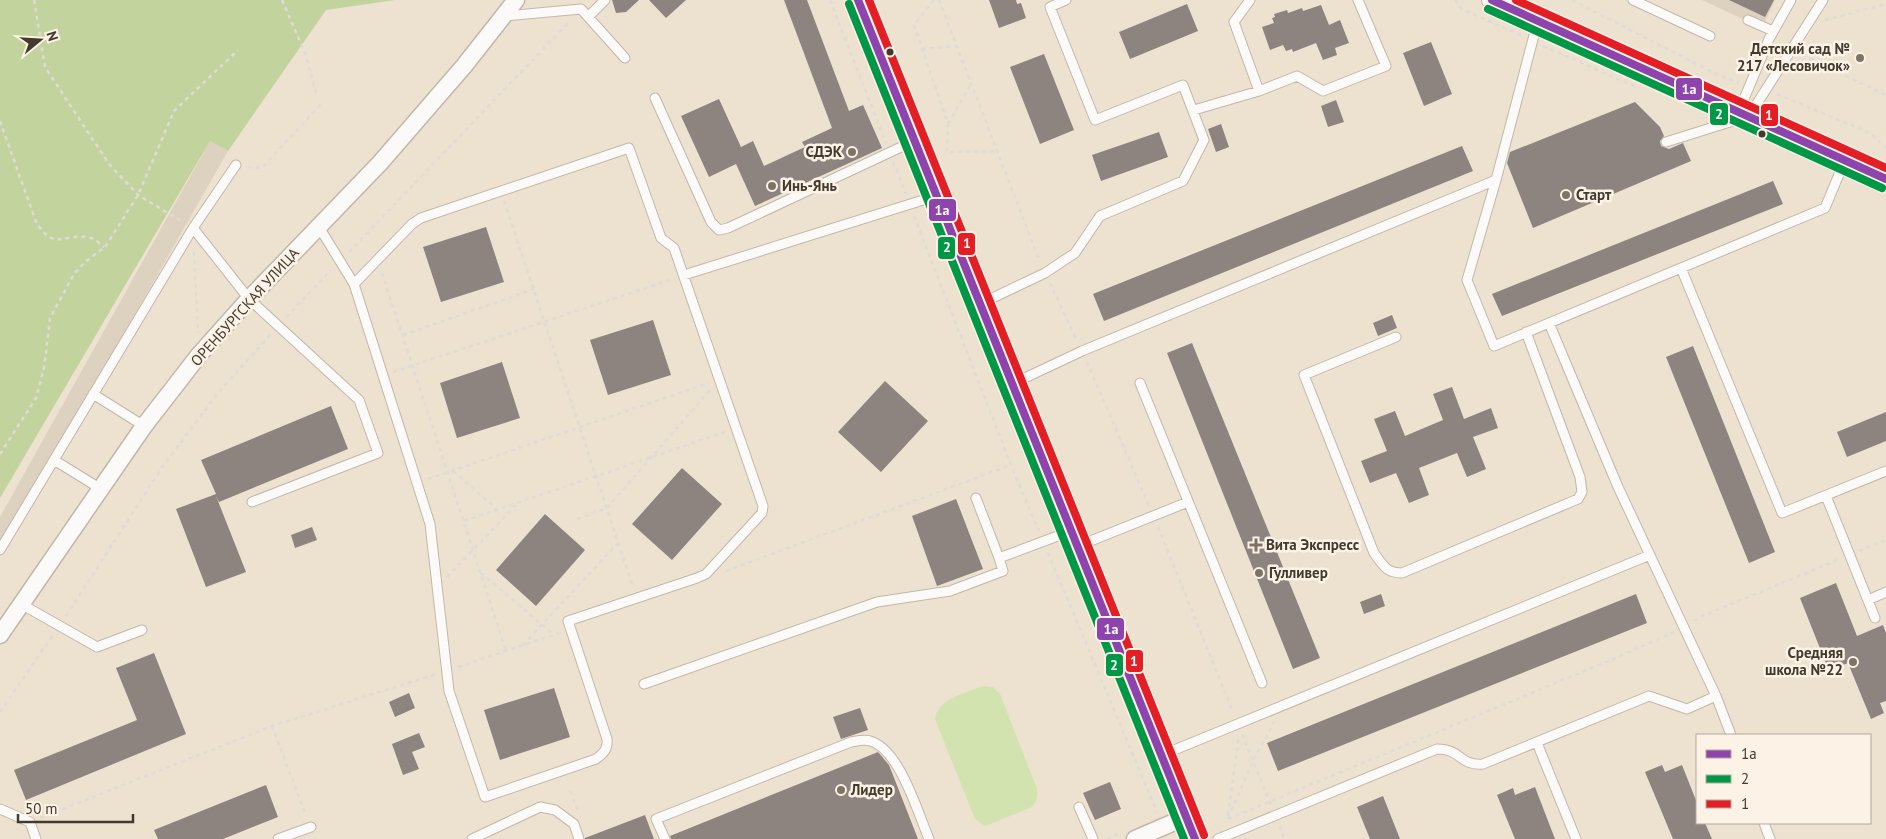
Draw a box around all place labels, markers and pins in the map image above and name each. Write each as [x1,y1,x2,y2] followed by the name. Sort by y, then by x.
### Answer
[1737,39,1850,75] place label: Детский сад № 217 «Лесовичок»
[885,47,895,57] unlabelled marker
[1854,52,1866,64] marker: Детский сад № 217 «Лесовичок»
[1757,129,1767,139] unlabelled marker
[806,142,843,161] place label: СДЭК
[846,146,858,158] marker: СДЭК
[782,176,838,195] place label: Инь-Янь
[766,180,778,192] marker: Инь-Янь
[1576,185,1612,204] place label: Старт
[1560,189,1572,201] marker: Старт
[1266,535,1360,554] place label: Вита Экспресс
[1250,539,1262,551] marker: Вита Экспресс
[1269,563,1328,582] place label: Гулливер
[1253,567,1265,579] marker: Гулливер
[1765,643,1843,679] place label: Средняя школа №22
[1847,656,1859,668] marker: Средняя школа №22
[850,780,893,799] place label: Лидер
[835,784,847,796] marker: Лидер

